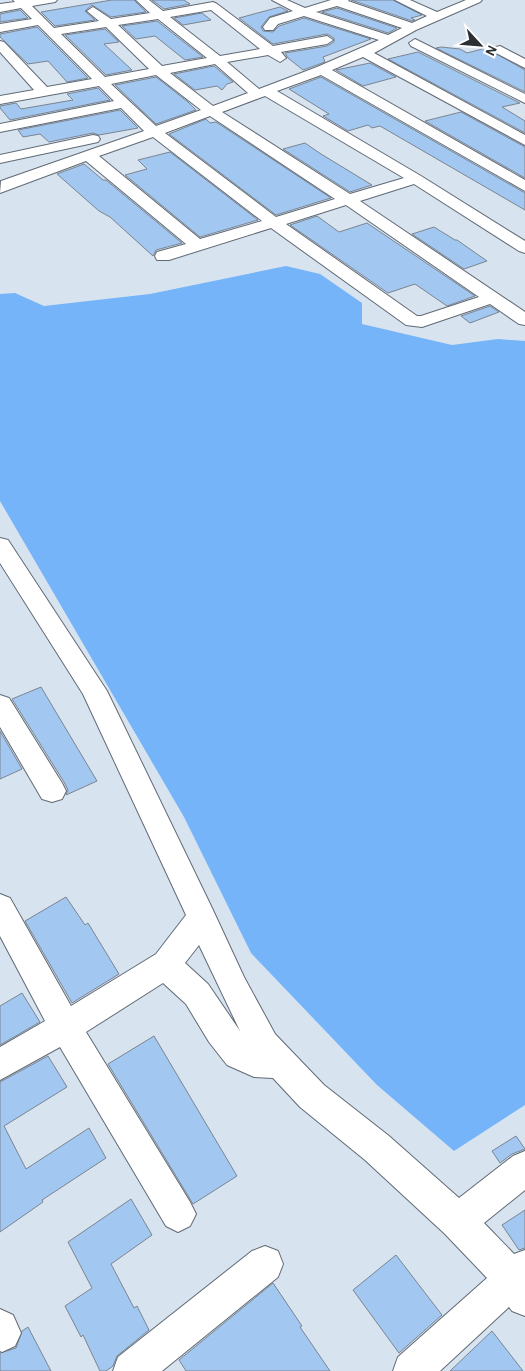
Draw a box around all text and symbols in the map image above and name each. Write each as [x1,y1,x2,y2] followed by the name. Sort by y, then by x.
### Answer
[455,20,505,70] north arrow
[482,43,499,58] text: N

